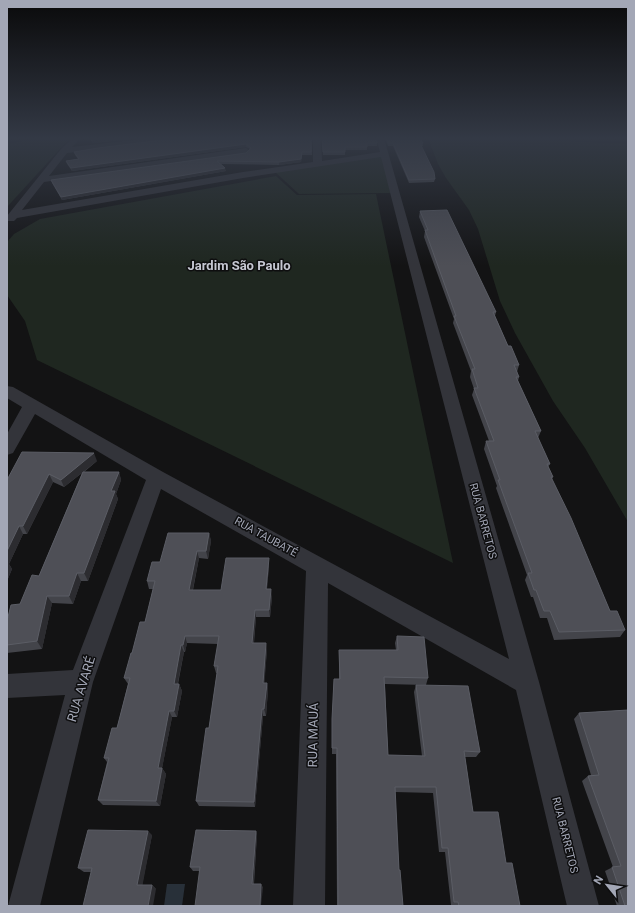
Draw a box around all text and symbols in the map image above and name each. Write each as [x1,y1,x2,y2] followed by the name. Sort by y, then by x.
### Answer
[188,258,290,273] district label: Jardim São Paulo
[467,482,500,561] street label: RUA BARRETOS
[232,514,300,560] street label: RUA TAUBATÉ
[64,654,98,724] street label: RUA AVARÉ
[305,702,321,767] street label: RUA MAUÁ
[549,796,581,875] street label: RUA BARRETOS
[587,865,627,905] north arrow
[591,873,606,887] text: N

